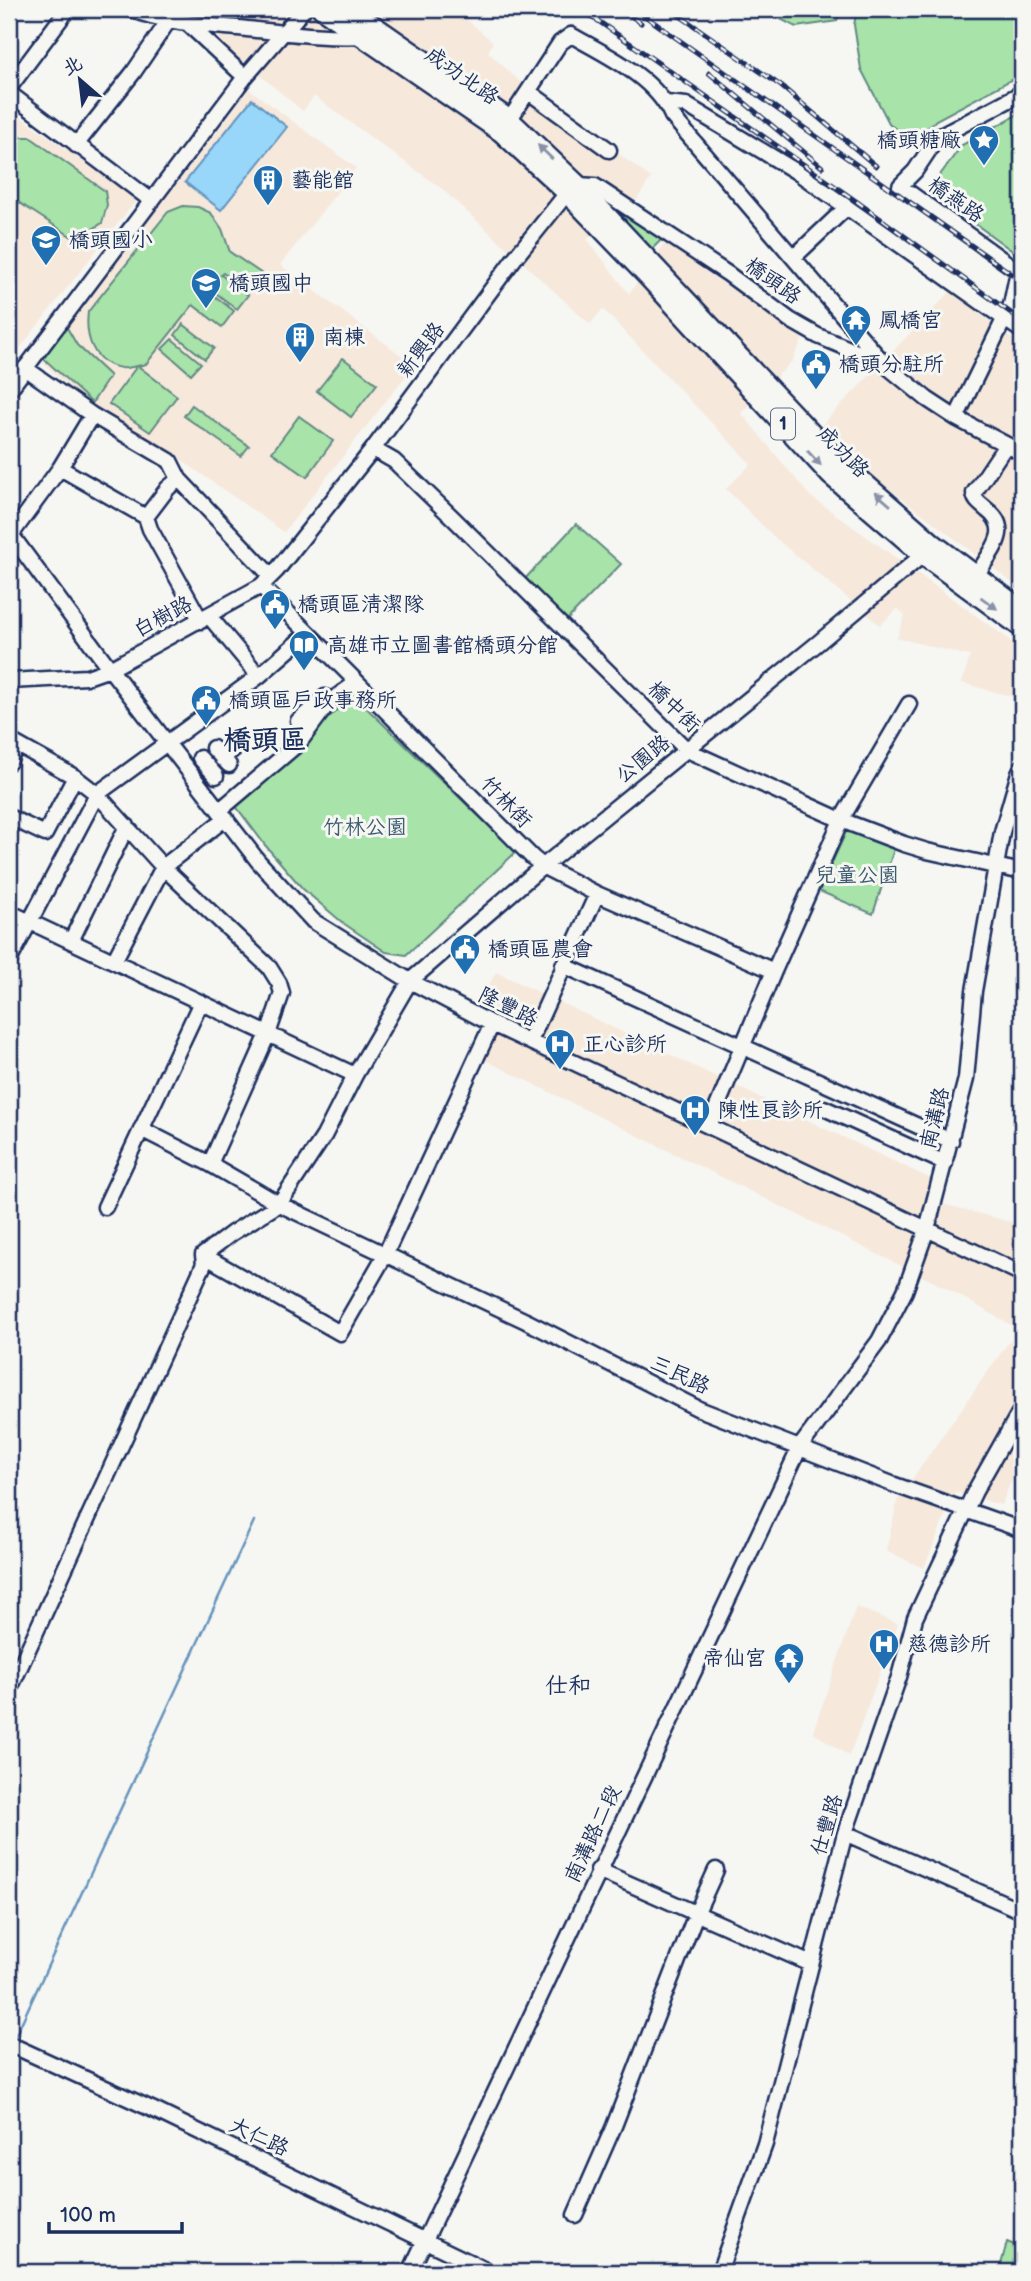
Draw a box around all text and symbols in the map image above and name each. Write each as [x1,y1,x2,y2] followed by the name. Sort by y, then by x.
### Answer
[420,42,504,110] street label: 成功北路
[46,46,116,116] north arrow
[59,52,87,81] text: 北
[967,123,1001,167] place icon: 橋頭糖廠
[877,128,961,153] place label: 橋頭糖廠
[536,144,553,161] one-way arrow
[251,163,285,207] building icon: 藝能館
[291,168,354,193] place label: 藝能館
[923,172,989,228] street label: 橋燕路
[29,223,63,267] school or university icon: 橋頭國小
[69,228,153,253] place label: 橋頭國小
[740,252,806,310] street label: 橋頭路
[189,266,223,310] school or university icon: 橋頭國中
[229,271,313,296] place label: 橋頭國中
[839,303,873,347] temple icon: 鳳橋宮
[879,308,942,333] place label: 鳳橋宮
[392,317,450,383] street label: 新興路
[283,320,317,364] building icon: 南棟
[323,325,365,350] place label: 南棟
[799,347,833,391] public building icon: 橋頭分駐所
[839,352,944,377] place label: 橋頭分駐所
[771,408,795,440] road number: 1
[812,421,874,483] street label: 成功路
[806,449,822,466] one-way arrow
[874,492,891,507] one-way arrow
[258,587,292,631] public building icon: 橋頭區清潔隊
[129,591,197,643] street label: 白樹路
[298,592,424,617] place label: 橋頭區清潔隊
[980,596,998,610] one-way arrow
[287,628,321,672] library icon: 高雄市立圖書館橋頭分館
[327,633,558,658] place label: 高雄市立圖書館橋頭分館
[643,676,705,738] street label: 橋中街
[189,683,223,727] public building icon: 橋頭區戶政事務所
[229,688,397,713] place label: 橋頭區戶政事務所
[223,724,307,757] district label: 橋頭區
[611,729,675,789] street label: 公園路
[475,771,537,833] street label: 竹林街
[323,815,407,840] park label: 竹林公園
[815,863,899,888] park label: 兒童公園
[448,932,482,976] public building icon: 橋頭區農會
[488,937,593,962] place label: 橋頭區農會
[474,982,542,1032] street label: 隆豐路
[543,1027,577,1071] hospital icon: 正心診所
[583,1032,667,1057] place label: 正心診所
[915,1084,955,1152] street label: 南溝路
[678,1093,712,1137] hospital icon: 陳性良診所
[718,1098,823,1123] place label: 陳性良診所
[646,1350,714,1400] street label: 三民路
[867,1627,901,1671] hospital icon: 慈德診所
[907,1632,991,1657] place label: 慈德診所
[772,1641,806,1685] temple icon: 帝仙宮
[703,1646,766,1671] place label: 帝仙宮
[545,1672,591,1700] district label: 仕和
[559,1781,627,1887] street label: 南溝路二段
[806,1791,848,1859] street label: 仕豐路
[225,2112,293,2162] street label: 大仁路
[49,2190,182,2234] scale bar
[60,2203,116,2228] text: 100 m

